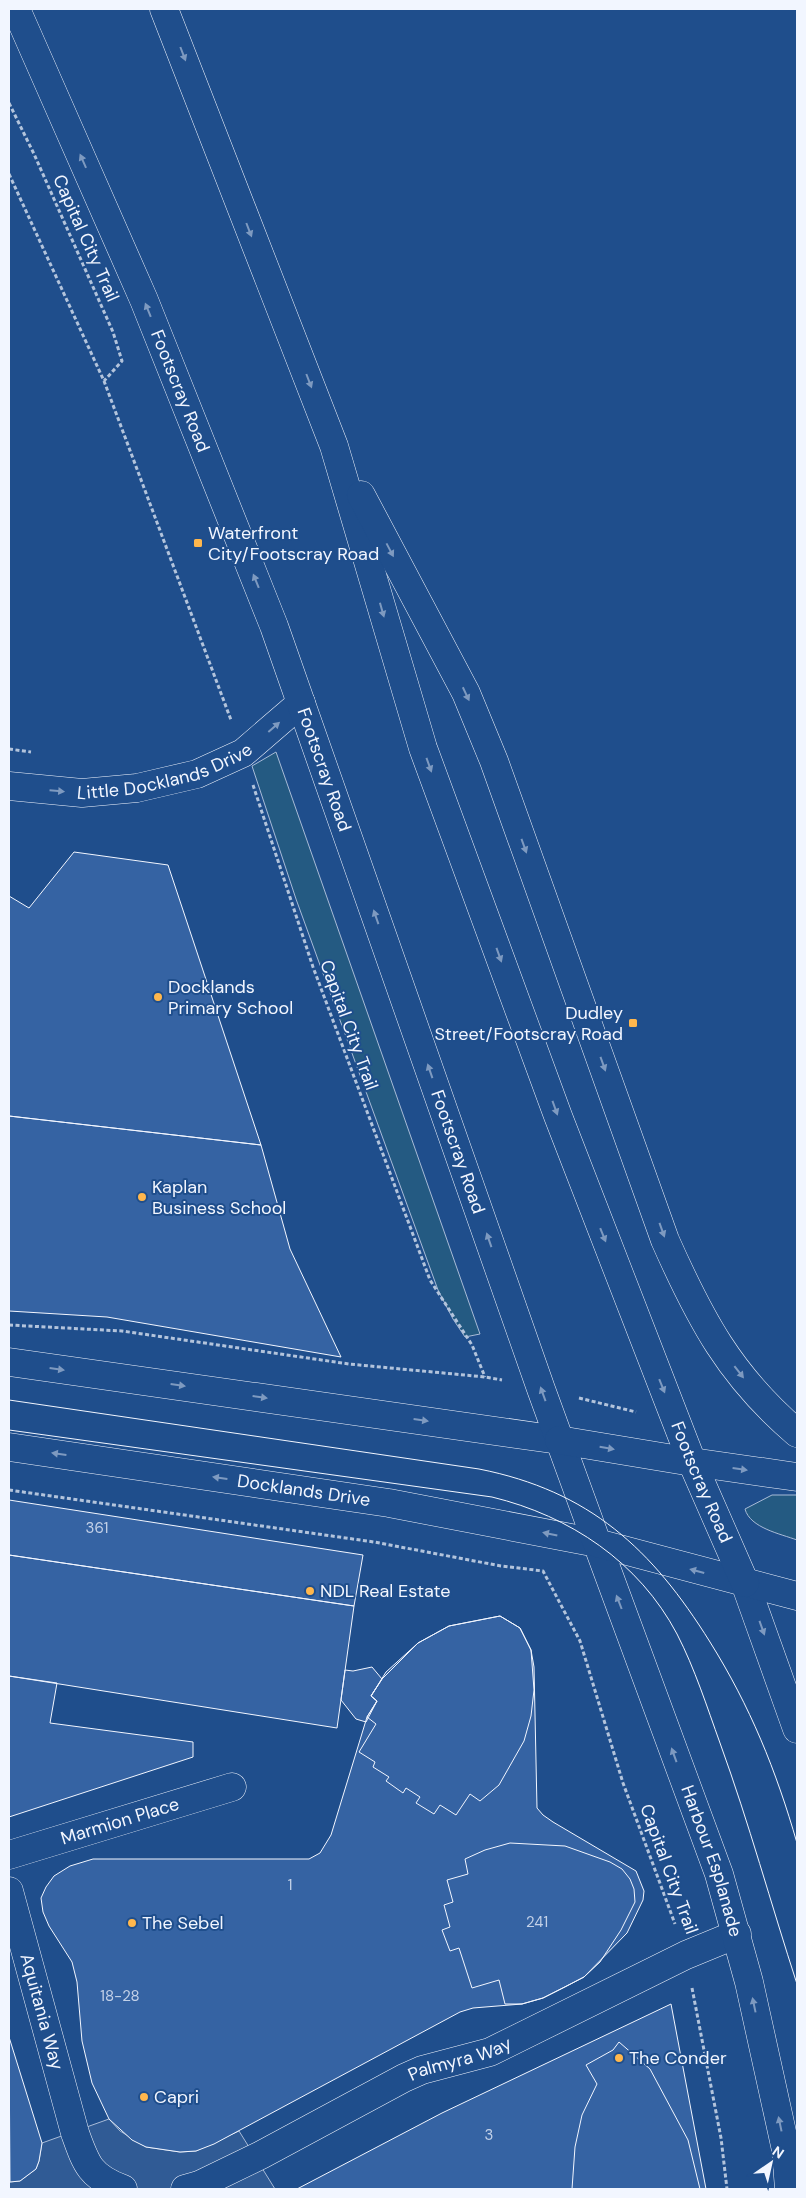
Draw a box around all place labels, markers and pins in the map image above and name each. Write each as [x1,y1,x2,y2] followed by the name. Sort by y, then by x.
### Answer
[208,521,379,566] place label: Waterfront City/Footscray Road
[192,537,204,549] marker: Waterfront City/Footscray Road
[168,975,293,1020] place label: Docklands Primary School
[152,991,164,1003] marker: Docklands Primary School
[434,1001,623,1046] place label: Dudley Street/Footscray Road
[627,1017,639,1029] marker: Dudley Street/Footscray Road
[152,1175,286,1220] place label: Kaplan Business School
[136,1191,148,1203] marker: Kaplan Business School
[320,1579,451,1603] place label: NDL Real Estate
[304,1585,316,1597] marker: NDL Real Estate
[142,1911,224,1935] place label: The Sebel
[126,1917,138,1929] marker: The Sebel
[629,2046,727,2070] place label: The Conder
[613,2052,625,2064] marker: The Conder
[154,2085,199,2109] place label: Capri
[138,2091,150,2103] marker: Capri

